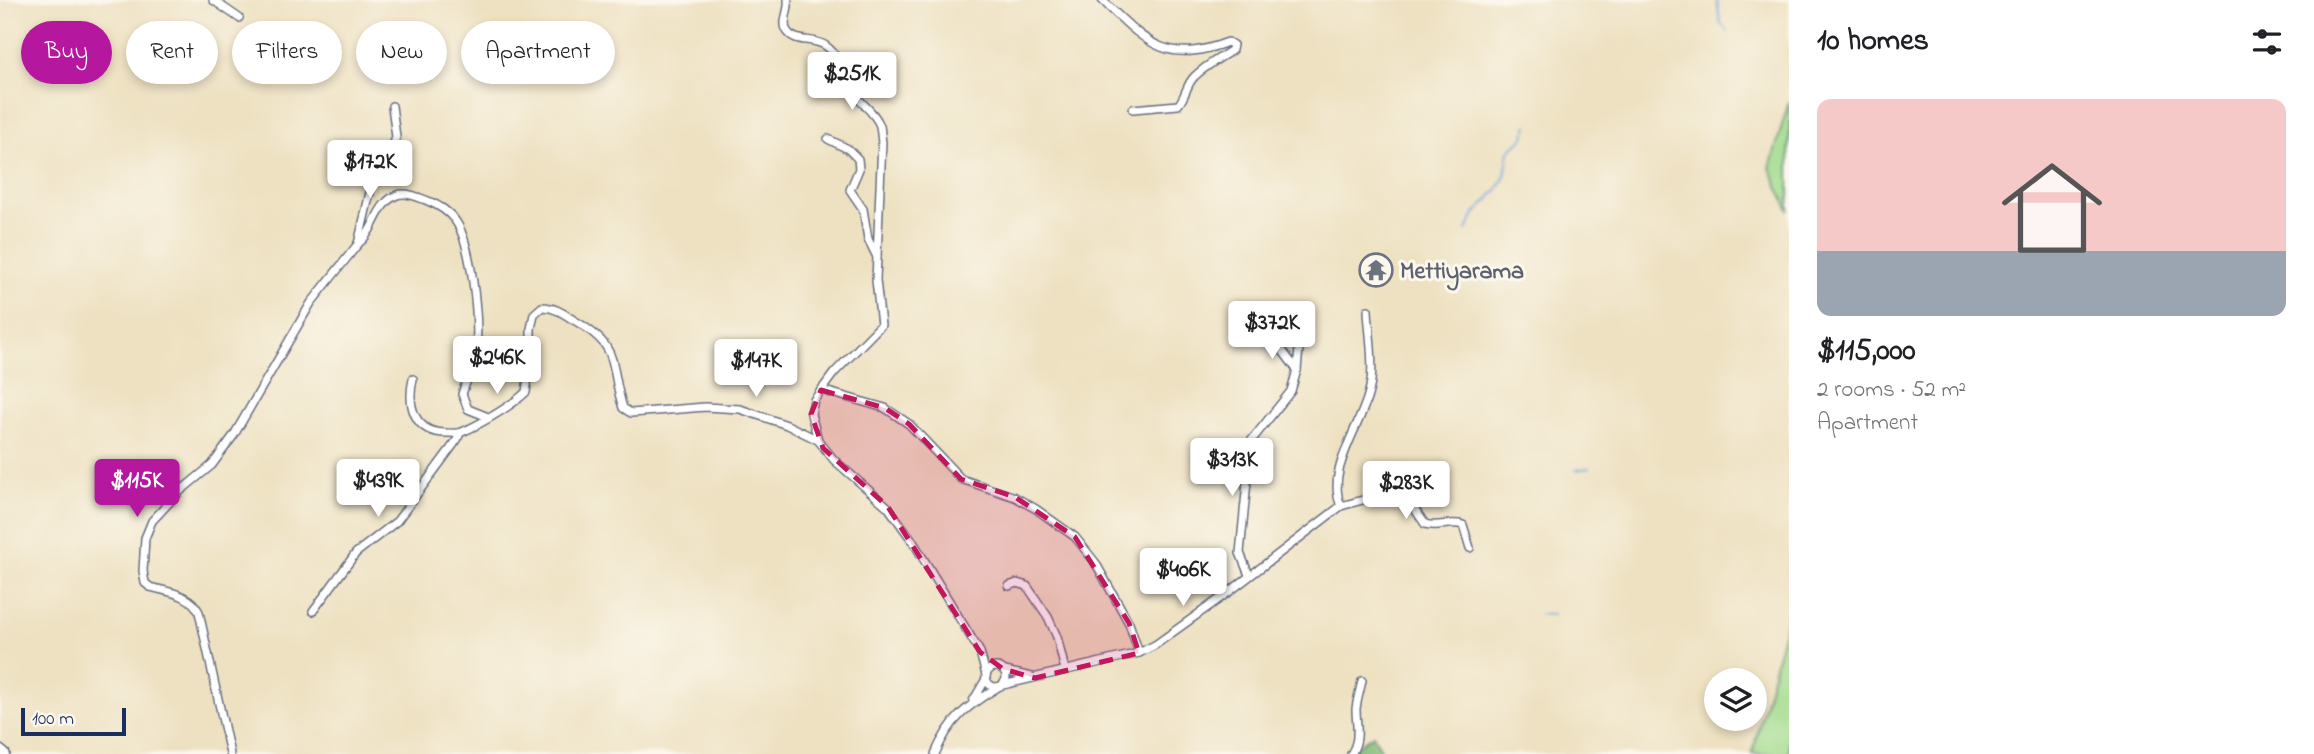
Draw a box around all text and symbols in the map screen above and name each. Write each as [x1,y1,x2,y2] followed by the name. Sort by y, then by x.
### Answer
[1817,20,1929,64] text: 10 homes
[21,21,112,84] chip: Buy
[126,21,218,84] chip: Rent
[232,21,342,84] chip: Filters
[356,21,447,84] chip: New
[461,21,615,84] chip: Apartment
[2248,23,2286,61] icon: filters
[803,52,901,112] pin: $251K
[824,58,880,91] text: $251K
[321,140,419,200] pin: $172K
[1989,145,2115,271] icon: home
[343,146,397,179] text: $172K
[1357,251,1395,289] temple icon: Mettiyarama
[1400,255,1524,291] place label: Mettiyarama
[1223,302,1321,361] pin: $372K
[1244,307,1300,340] text: $372K
[1817,330,1915,374] text: $115,000
[448,336,546,396] pin: $246K
[707,340,805,399] pin: $147K
[469,342,525,375] text: $246K
[730,345,782,378] text: $147K
[1817,374,1966,407] text: 2 rooms · 52 m²
[1817,407,1918,440] text: Apartment
[1183,438,1281,498] pin: $313K
[1206,444,1258,477] text: $313K
[88,460,186,519] pin: $115K
[329,460,427,519] pin: $439K
[1357,462,1455,521] pin: $283K
[111,465,163,498] text: $115K
[353,465,403,498] text: $439K
[1379,467,1433,500] text: $283K
[1134,548,1232,608] pin: $406K
[1156,554,1210,587] text: $406K
[1704,668,1767,731] map controls
[1704,668,1767,731] button: layers
[21,705,126,737] scale bar
[32,706,74,733] text: 100 m

